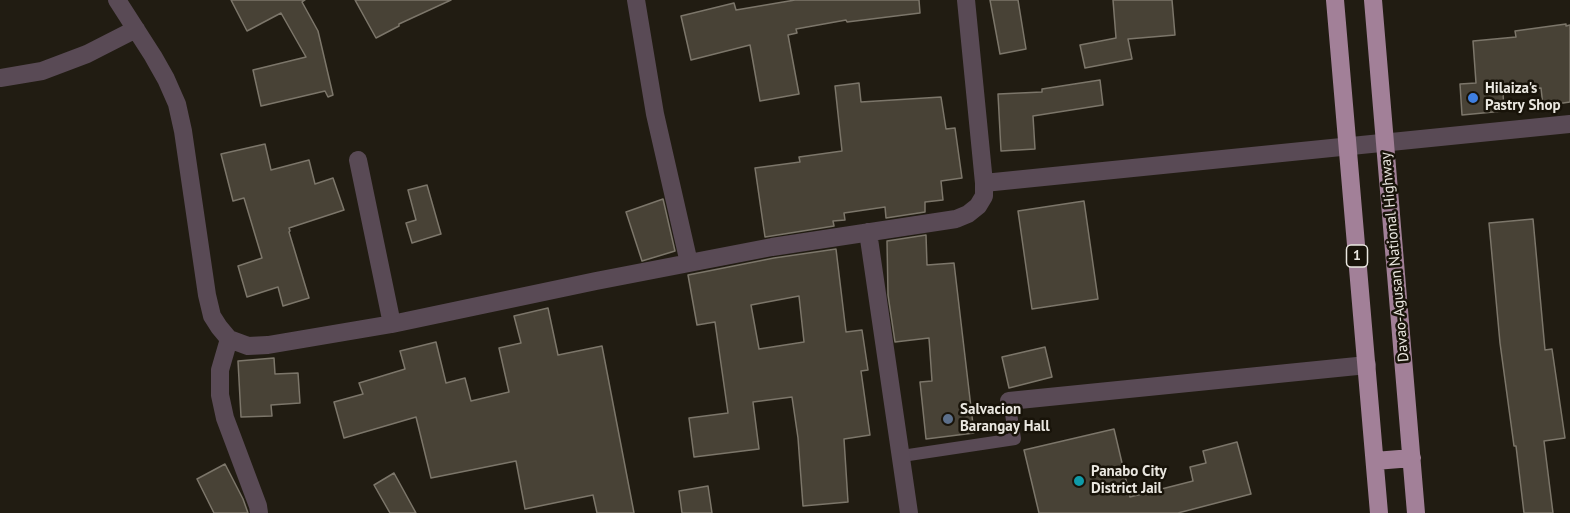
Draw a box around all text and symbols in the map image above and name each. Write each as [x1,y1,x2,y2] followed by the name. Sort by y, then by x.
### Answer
[1485,80,1561,115] place label: Hilaiza's Pastry Shop
[1466,91,1480,105] marker: Hilaiza's Pastry Shop
[1377,151,1413,363] street label: Davao-Agusan National Highway
[1346,245,1368,267] road number: 1
[960,401,1050,436] place label: Salvacion Barangay Hall
[941,412,955,426] marker: Salvacion Barangay Hall
[1091,463,1167,498] place label: Panabo City District Jail
[1072,474,1086,488] marker: Panabo City District Jail

